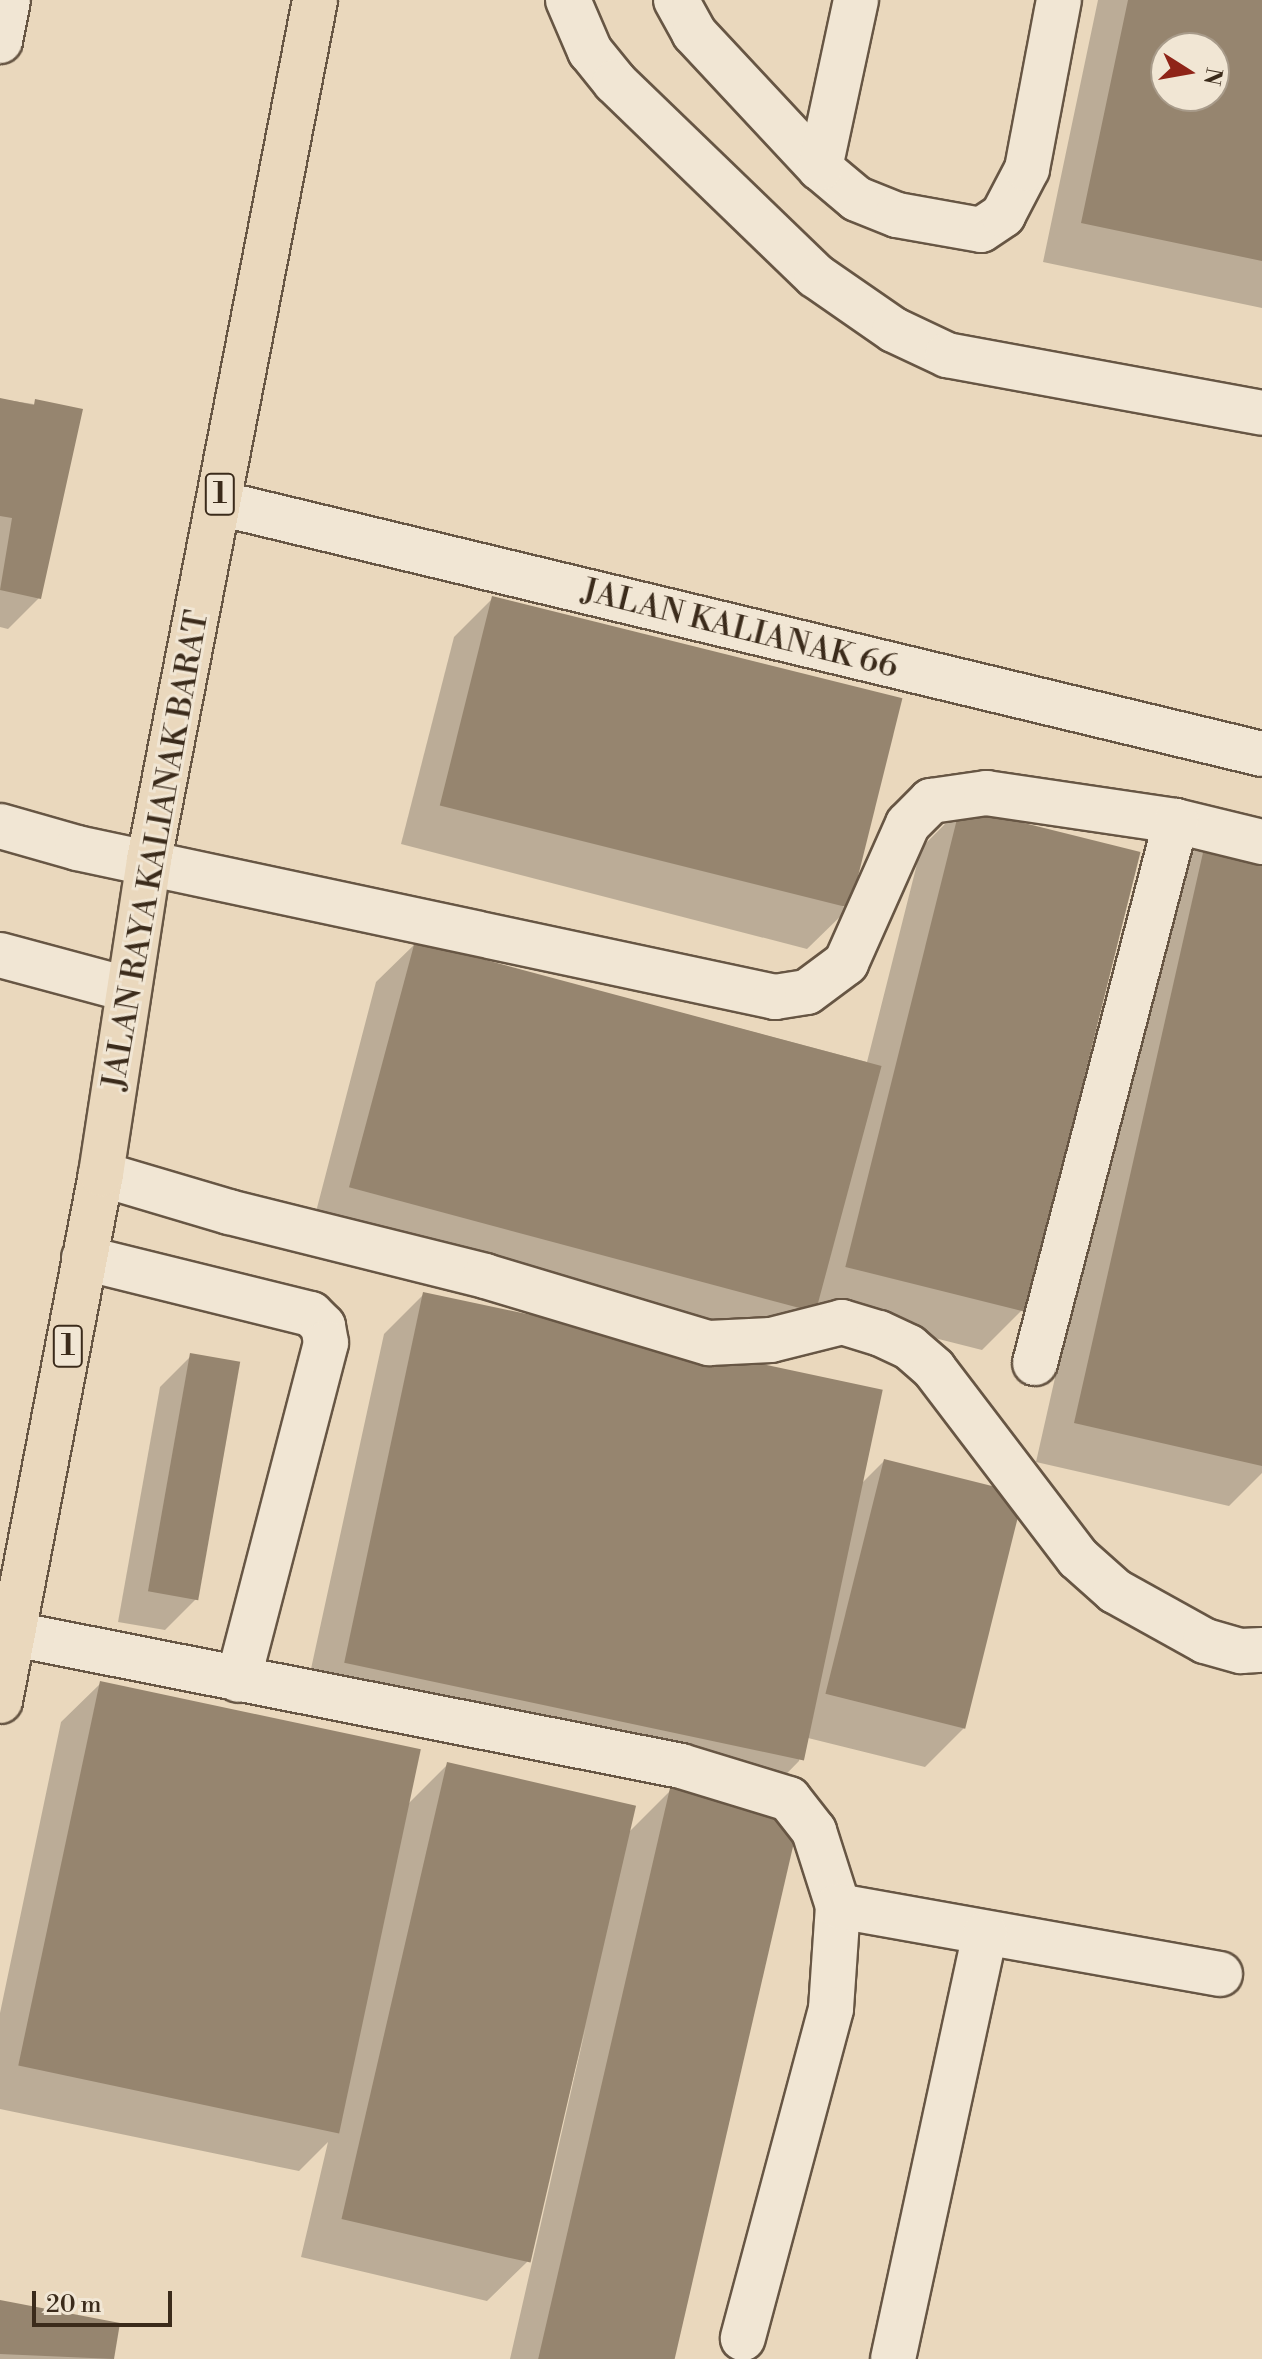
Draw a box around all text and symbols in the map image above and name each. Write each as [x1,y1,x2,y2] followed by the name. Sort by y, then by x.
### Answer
[1150,32,1230,112] north arrow
[1197,65,1227,87] text: N
[204,468,236,520] road number: 1
[578,571,902,687] street label: JALAN KALIANAK 66
[95,607,217,1093] street label: JALAN RAYA KALIANAK BARAT
[52,1320,84,1372] road number: 1
[36,2275,176,2325] scale bar
[46,2290,102,2320] text: 20 m

